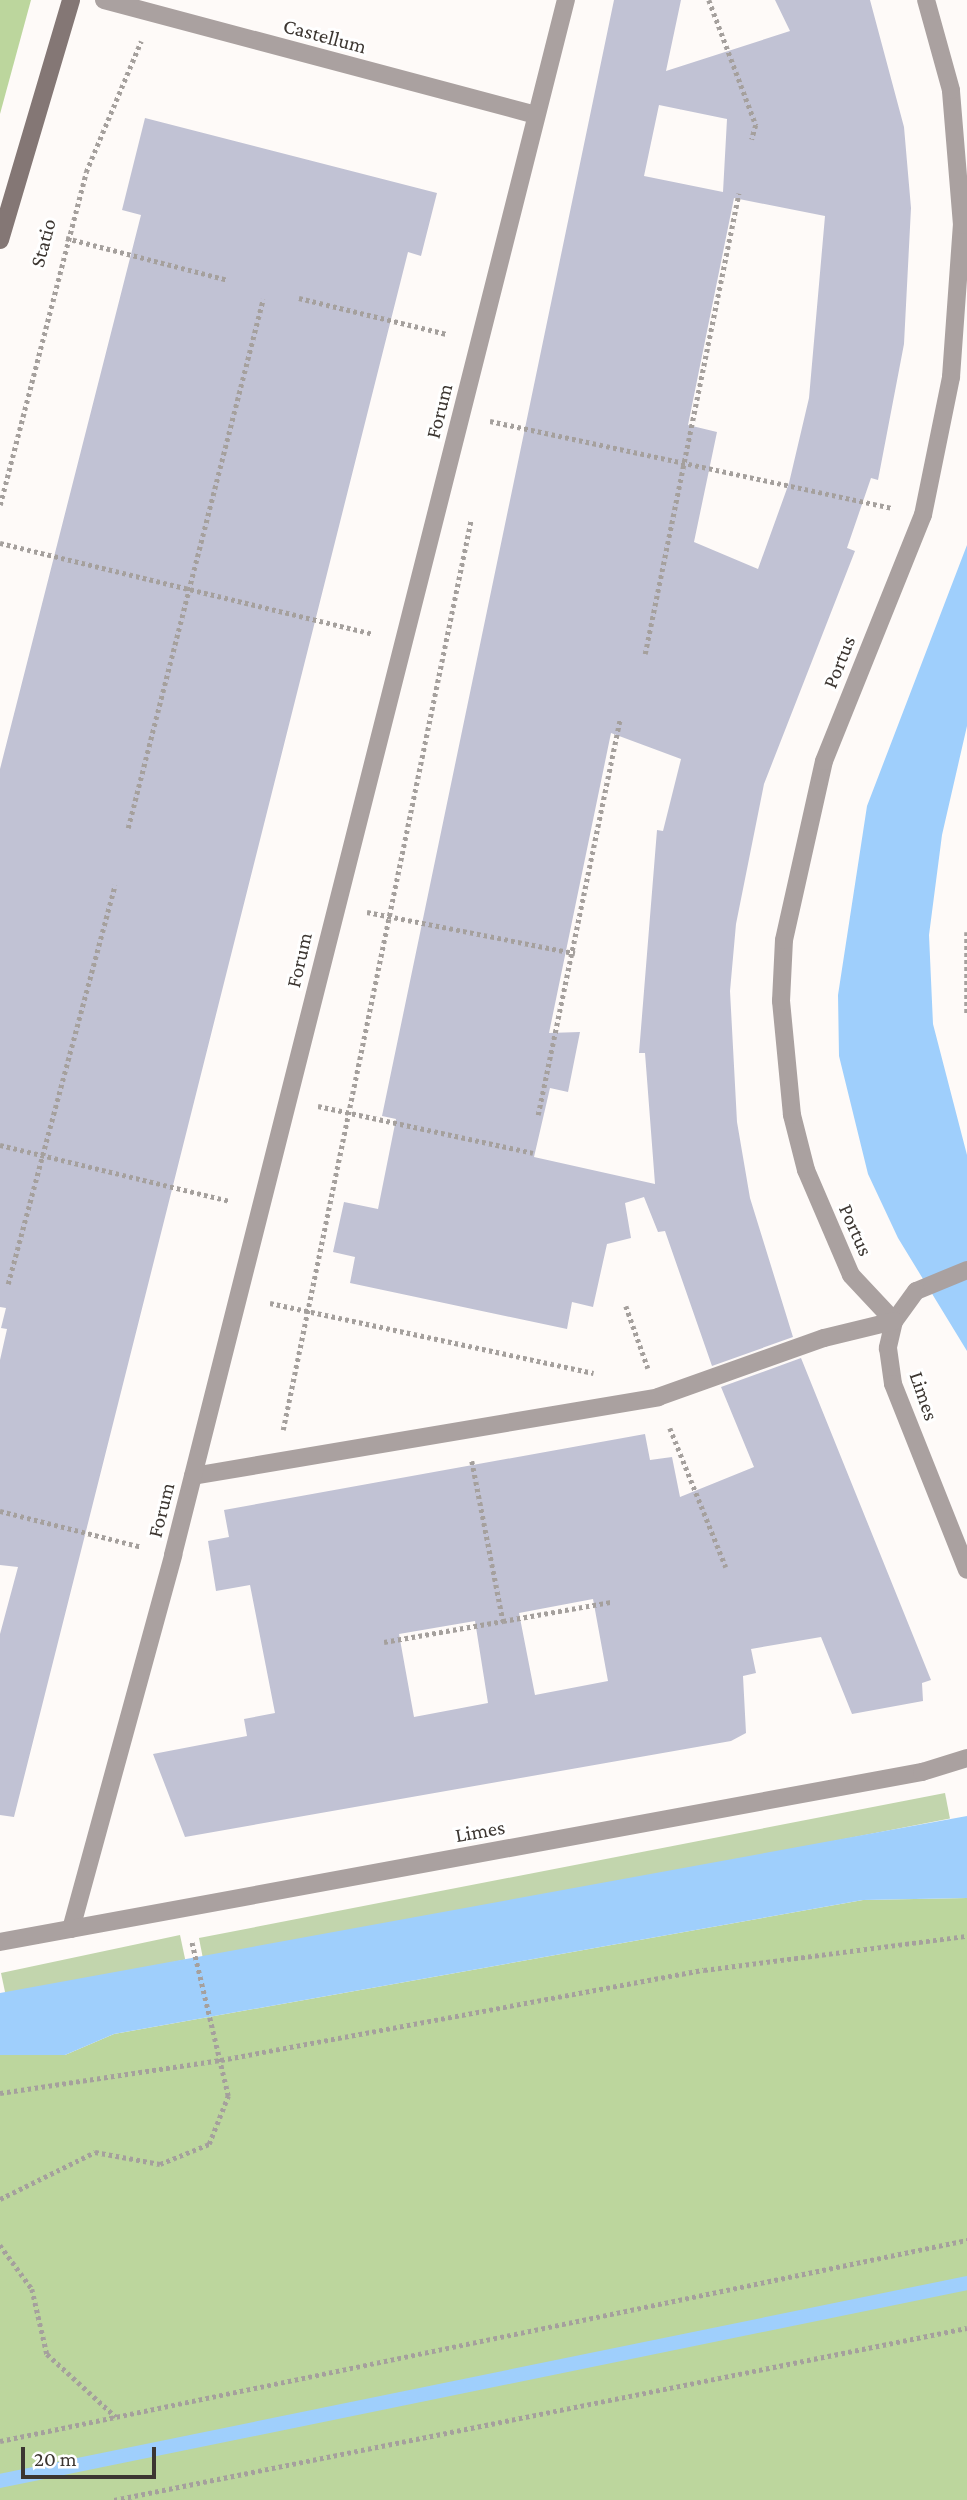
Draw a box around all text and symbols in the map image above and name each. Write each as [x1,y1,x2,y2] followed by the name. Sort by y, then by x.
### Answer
[281,13,369,59] street label: Castellum
[24,216,62,270] street label: Statio
[420,381,458,441] street label: Forum
[817,632,861,692] street label: Portus
[280,930,318,990] street label: Forum
[833,1200,879,1260] street label: Portus
[904,1368,944,1424] street label: Limes
[142,1480,180,1540] street label: Forum
[453,1814,507,1848] street label: Limes
[24,2434,159,2478] scale bar
[34,2447,77,2471] text: 20 m

